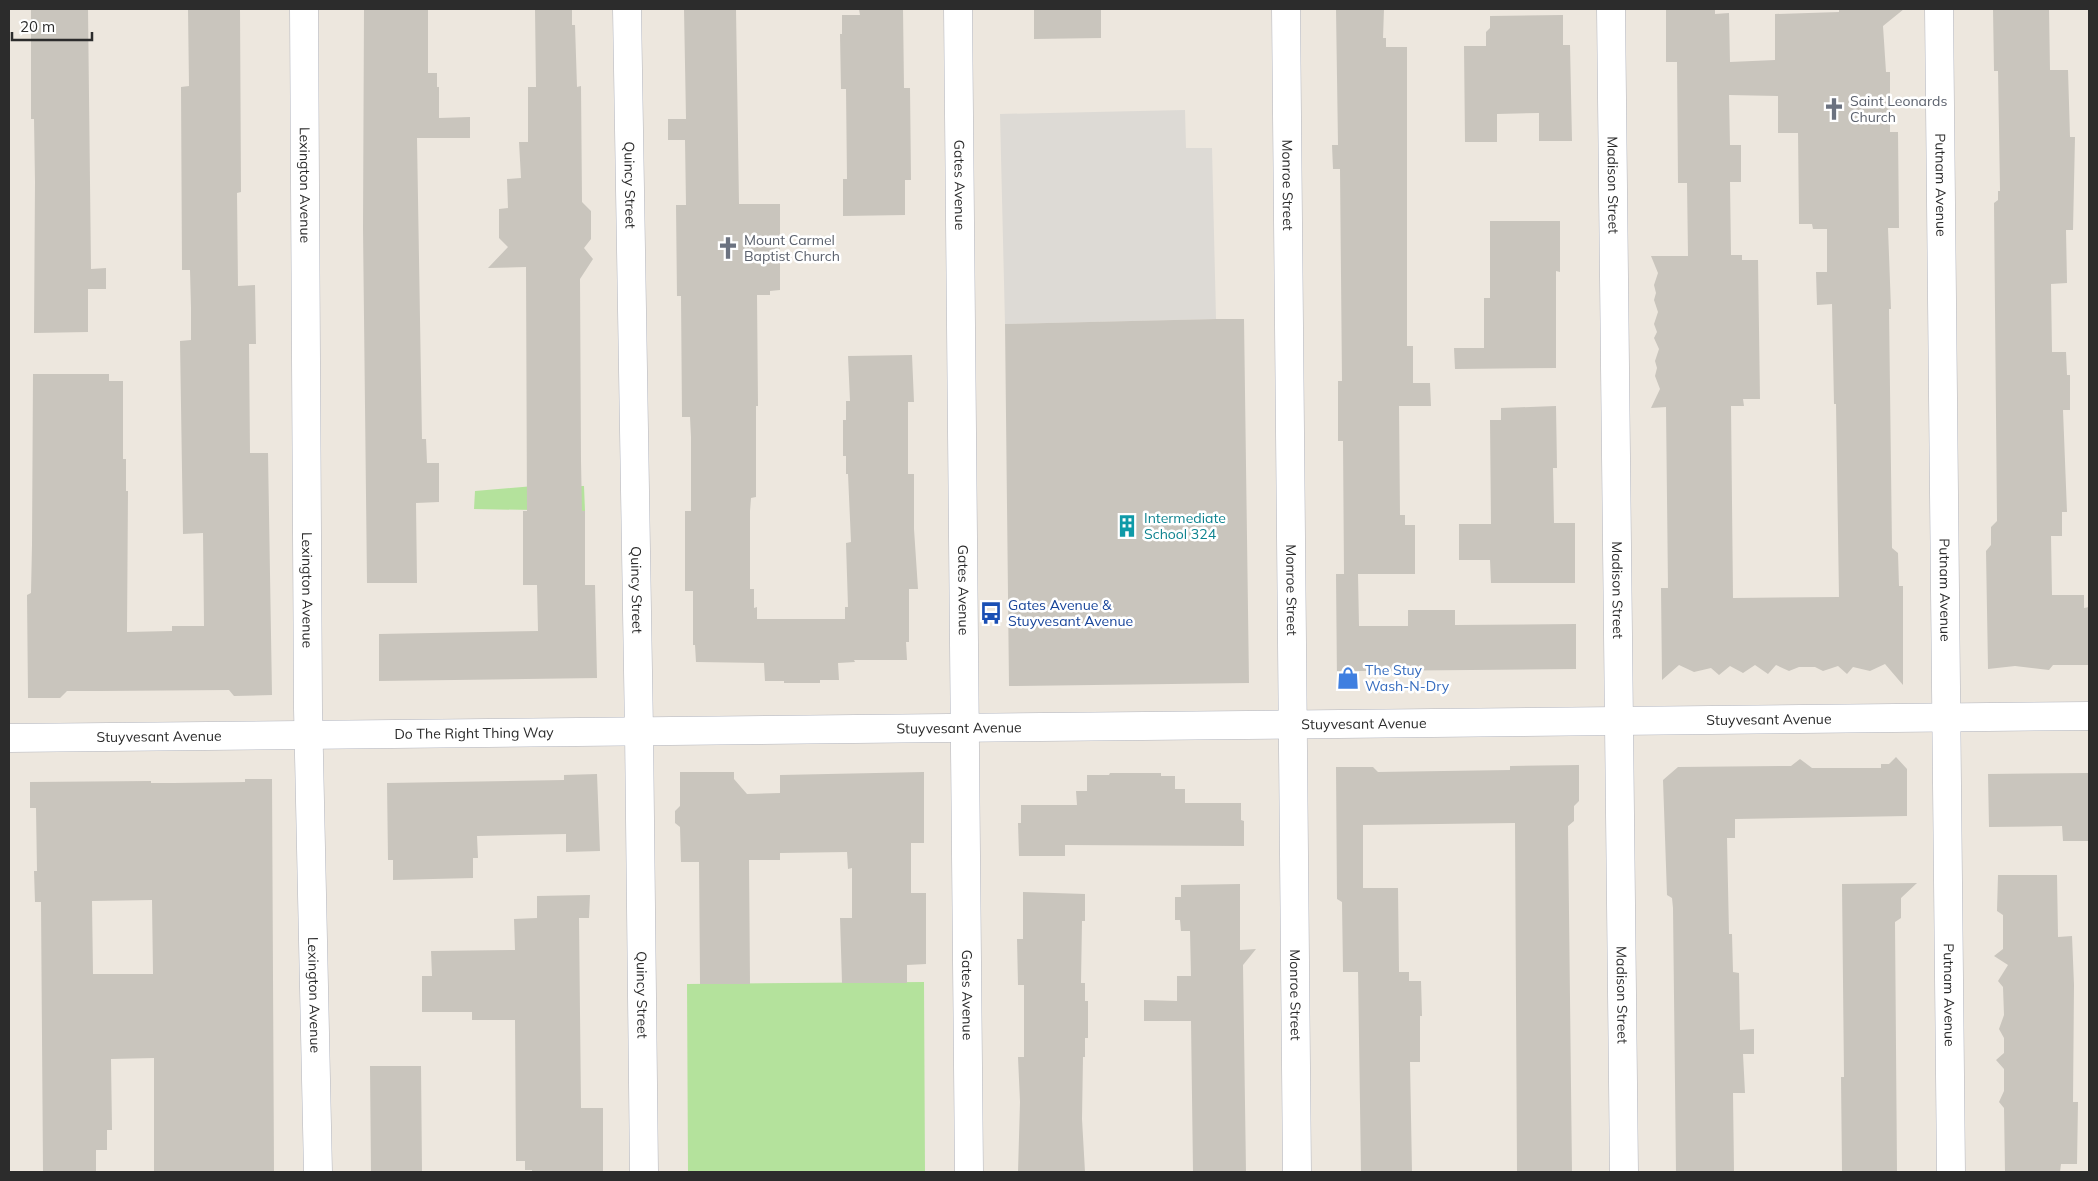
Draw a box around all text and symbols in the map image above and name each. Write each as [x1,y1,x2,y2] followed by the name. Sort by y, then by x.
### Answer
[12,10,92,42] scale bar
[20,17,55,36] text: 20 m
[1850,92,1947,126] place label: Saint Leonards Church
[1821,96,1847,122] church icon: Saint Leonards Church
[296,127,314,243] street label: Lexington Avenue
[1931,133,1950,237] street label: Putnam Avenue
[1603,136,1623,234] street label: Madison Street
[1278,139,1297,231] street label: Monroe Street
[950,140,969,230] street label: Gates Avenue
[620,141,640,229] street label: Quincy Street
[744,231,840,265] place label: Mount Carmel Baptist Church
[715,235,741,261] church icon: Mount Carmel Baptist Church
[1144,509,1226,543] place label: Intermediate School 324
[1114,513,1140,539] building icon: Intermediate School 324
[298,532,317,648] street label: Lexington Avenue
[1935,538,1955,642] street label: Putnam Avenue
[1608,541,1627,639] street label: Madison Street
[1282,544,1301,636] street label: Monroe Street
[954,545,973,635] street label: Gates Avenue
[627,546,646,634] street label: Quincy Street
[1008,596,1133,630] place label: Gates Avenue & Stuyvesant Avenue
[978,600,1004,626] bus stop icon: Gates Avenue & Stuyvesant Avenue
[1365,661,1450,695] place label: The Stuy Wash-N-Dry
[1335,665,1361,691] shop icon: The Stuy Wash-N-Dry
[1706,710,1832,729] street label: Stuyvesant Avenue
[1301,714,1427,733] street label: Stuyvesant Avenue
[896,718,1022,738] street label: Stuyvesant Avenue
[394,723,554,743] street label: Do The Right Thing Way
[96,727,222,746] street label: Stuyvesant Avenue
[304,937,324,1053] street label: Lexington Avenue
[1940,943,1959,1047] street label: Putnam Avenue
[1612,946,1632,1044] street label: Madison Street
[1286,949,1305,1041] street label: Monroe Street
[958,950,977,1040] street label: Gates Avenue
[632,951,651,1039] street label: Quincy Street

